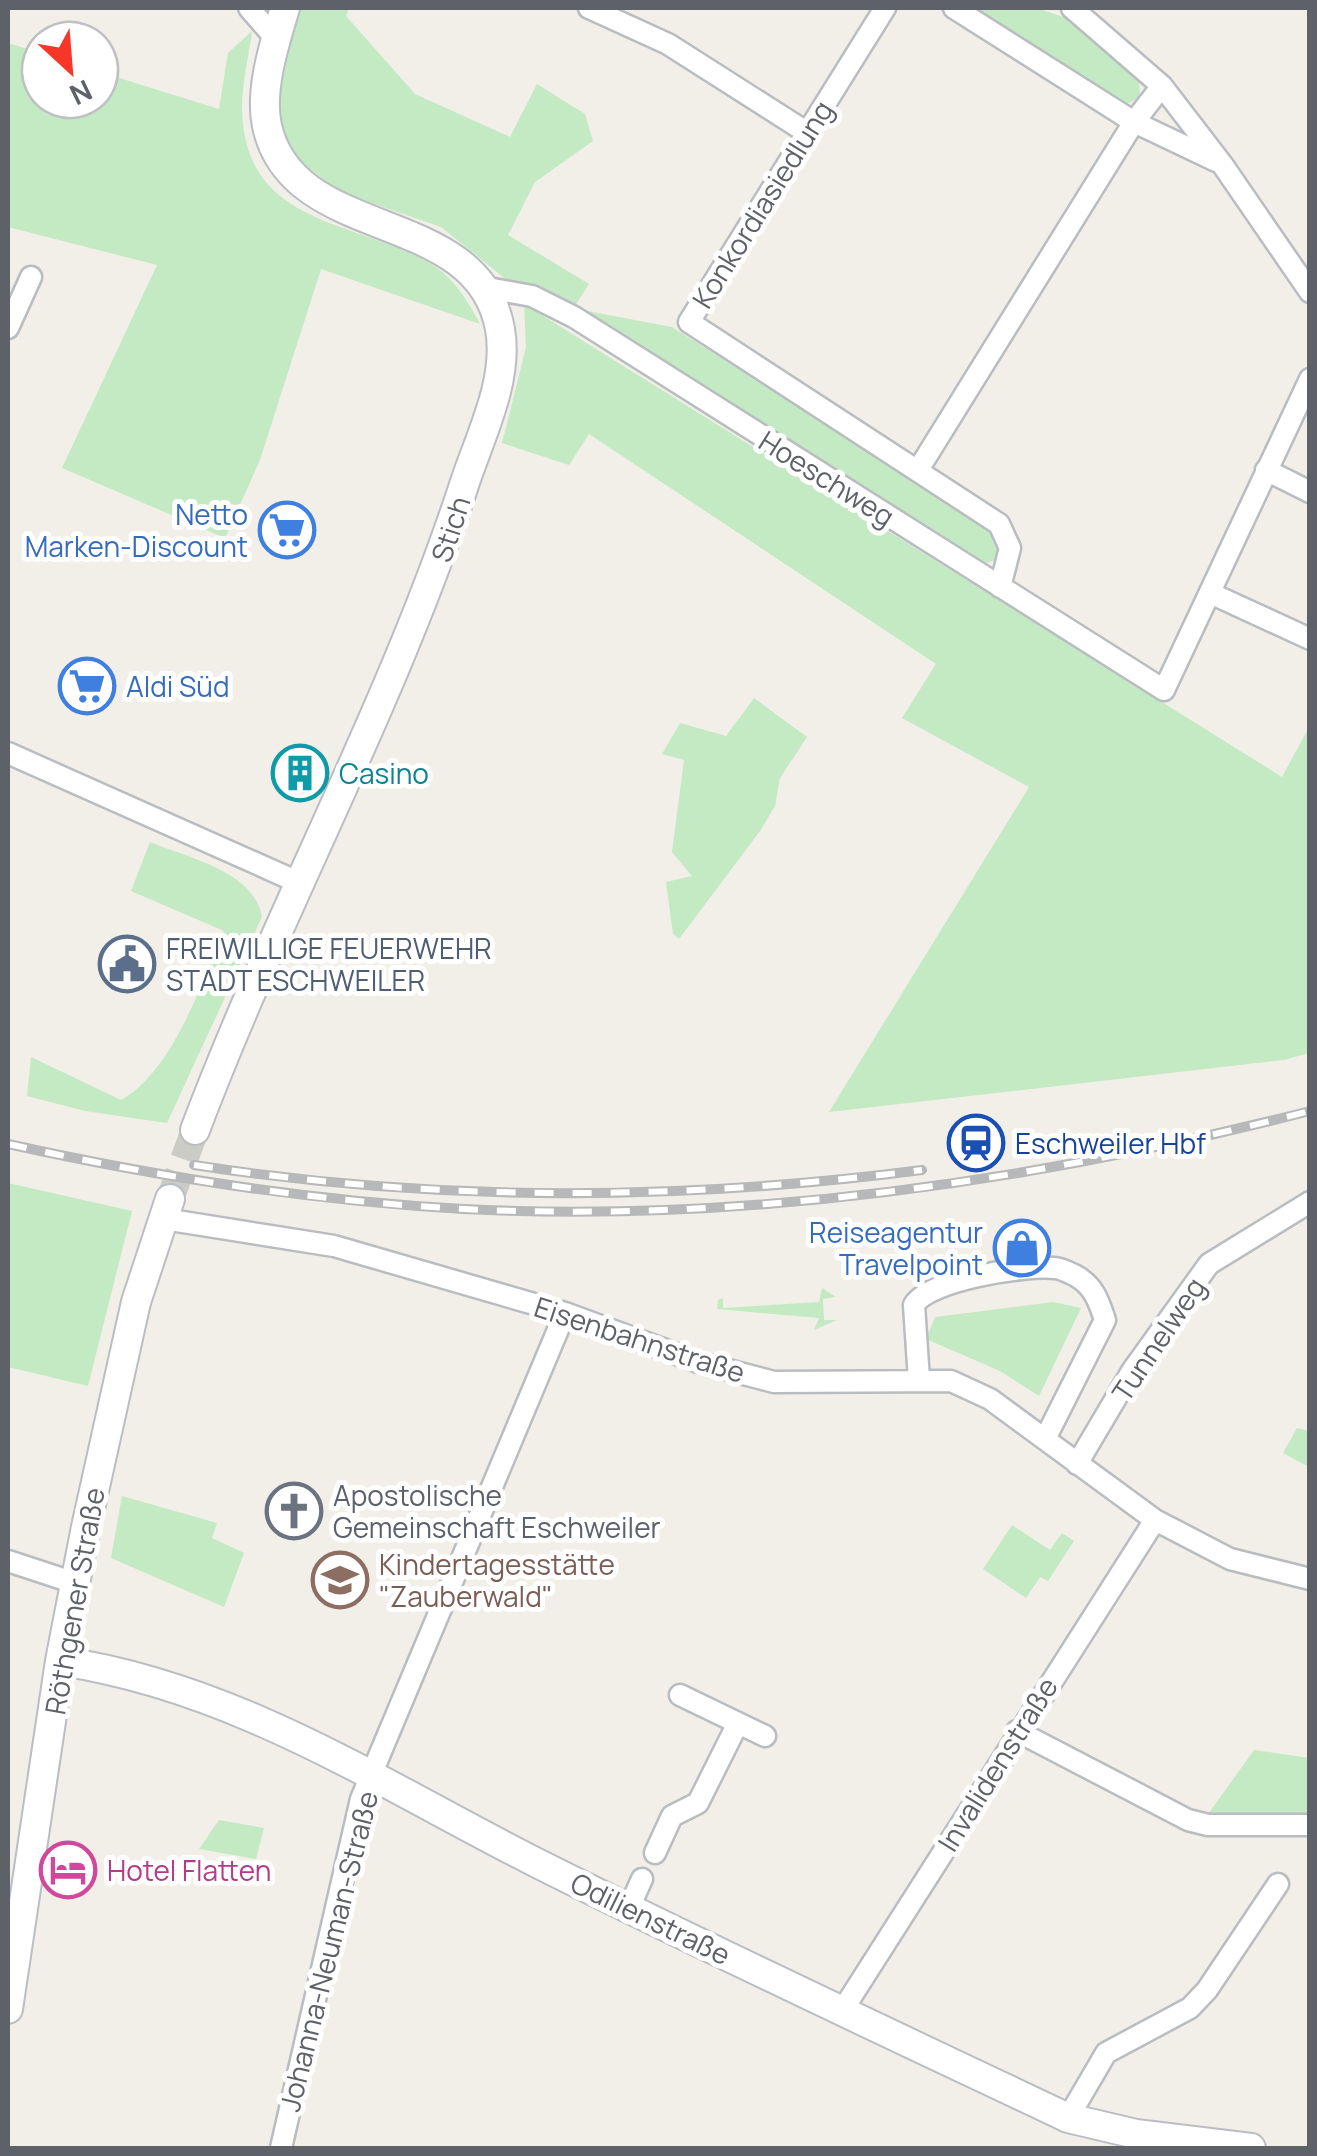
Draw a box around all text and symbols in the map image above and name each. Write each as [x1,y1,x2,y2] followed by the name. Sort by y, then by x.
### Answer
[20,20,120,120] north arrow
[64,72,99,115] text: N
[683,93,841,315] street label: Konkordiasiedlung
[752,421,902,535] street label: Hoeschweg
[422,491,478,567] street label: Stich
[25,495,248,565] place label: Netto Marken-Discount
[257,500,317,560] supermarket icon: Netto Marken-Discount
[57,656,117,716] supermarket icon: Aldi Süd
[126,667,230,705] place label: Aldi Süd
[270,743,330,803] building icon: Casino
[339,754,429,792] place label: Casino
[166,929,492,999] place label: FREIWILLIGE FEUERWEHR STADT ESCHWEILER
[97,934,157,994] public building icon: FREIWILLIGE FEUERWEHR STADT ESCHWEILER
[946,1113,1006,1173] station icon: Eschweiler Hbf
[1015,1124,1206,1162] place label: Eschweiler Hbf
[809,1213,983,1283] place label: Reiseagentur Travelpoint
[992,1218,1052,1278] shop icon: Reiseagentur Travelpoint
[1103,1270,1213,1408] street label: Tunnelweg
[530,1287,750,1391] street label: Eisenbahnstraße
[333,1476,661,1546] place label: Apostolische Gemeinschaft Eschweiler
[264,1481,324,1541] church icon: Apostolische Gemeinschaft Eschweiler
[35,1485,113,1717] street label: Röthgener Straße
[379,1545,615,1615] place label: Kindertagesstätte "Zauberwald"
[310,1550,370,1610] school or university icon: Kindertagesstätte "Zauberwald"
[928,1670,1066,1858] street label: Invalidenstraße
[270,1787,386,2115] street label: Johanna-Neuman-Straße
[38,1840,98,1900] hotel icon: Hotel Flatten
[107,1851,271,1889] place label: Hotel Flatten
[565,1863,737,1973] street label: Odilienstraße

